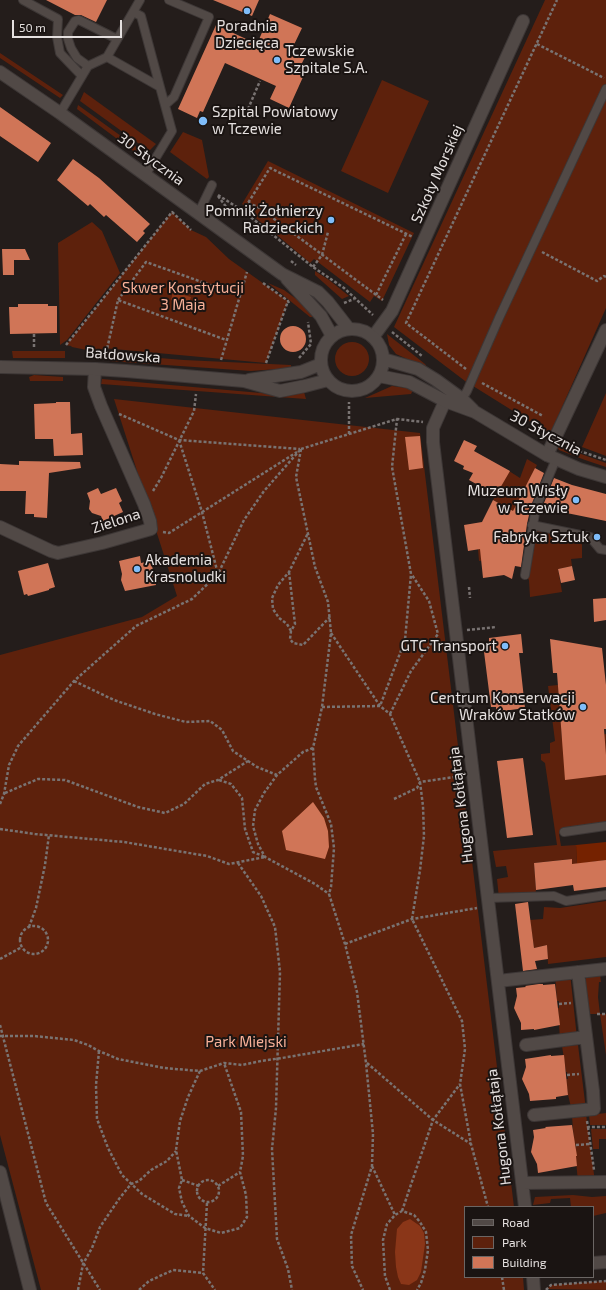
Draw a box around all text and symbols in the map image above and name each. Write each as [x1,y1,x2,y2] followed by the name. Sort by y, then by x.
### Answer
[242,6,252,16] marker: Poradnia Dziecięca
[14,12,124,38] scale bar
[215,17,279,52] place label: Poradnia Dziecięca
[19,20,46,34] text: 50 m
[285,42,368,77] place label: Tczewskie Szpitale S.A.
[272,55,282,65] marker: Tczewskie Szpitale S.A.
[212,103,338,138] place label: Szpital Powiatowy w Tczewie
[197,115,209,127] marker: Szpital Powiatowy w Tczewie
[407,122,467,226] street label: Szkoły Morskiej
[114,129,188,189] street label: 30 Stycznia
[205,202,323,237] place label: Pomnik Żołnierzy Radzieckich
[326,215,336,225] marker: Pomnik Żołnierzy Radzieckich
[122,279,244,314] park label: Skwer Konstytucji 3 Maja
[85,343,161,367] street label: Bałdowska
[507,407,585,459] street label: 30 Stycznia
[467,482,568,517] place label: Muzeum Wisły w Tczewie
[571,495,581,505] marker: Muzeum Wisły w Tczewie
[89,505,143,537] street label: Zielona
[493,528,589,546] place label: Fabryka Sztuk
[592,532,602,542] marker: Fabryka Sztuk
[145,551,226,586] place label: Akademia Krasnoludki
[132,564,142,574] marker: Akademia Krasnoludki
[400,637,497,655] place label: GTC Transport
[500,641,510,651] marker: GTC Transport
[430,689,575,724] place label: Centrum Konserwacji Wraków Statków
[578,702,588,712] marker: Centrum Konserwacji Wraków Statków
[445,746,477,864] street label: Hugona Kołłątaja
[205,1033,287,1051] park label: Park Miejski
[483,1068,515,1186] street label: Hugona Kołłątaja
[464,1206,594,1278] legend
[502,1215,530,1229] text: Road
[502,1235,527,1249] text: Park
[502,1255,546,1269] text: Building

